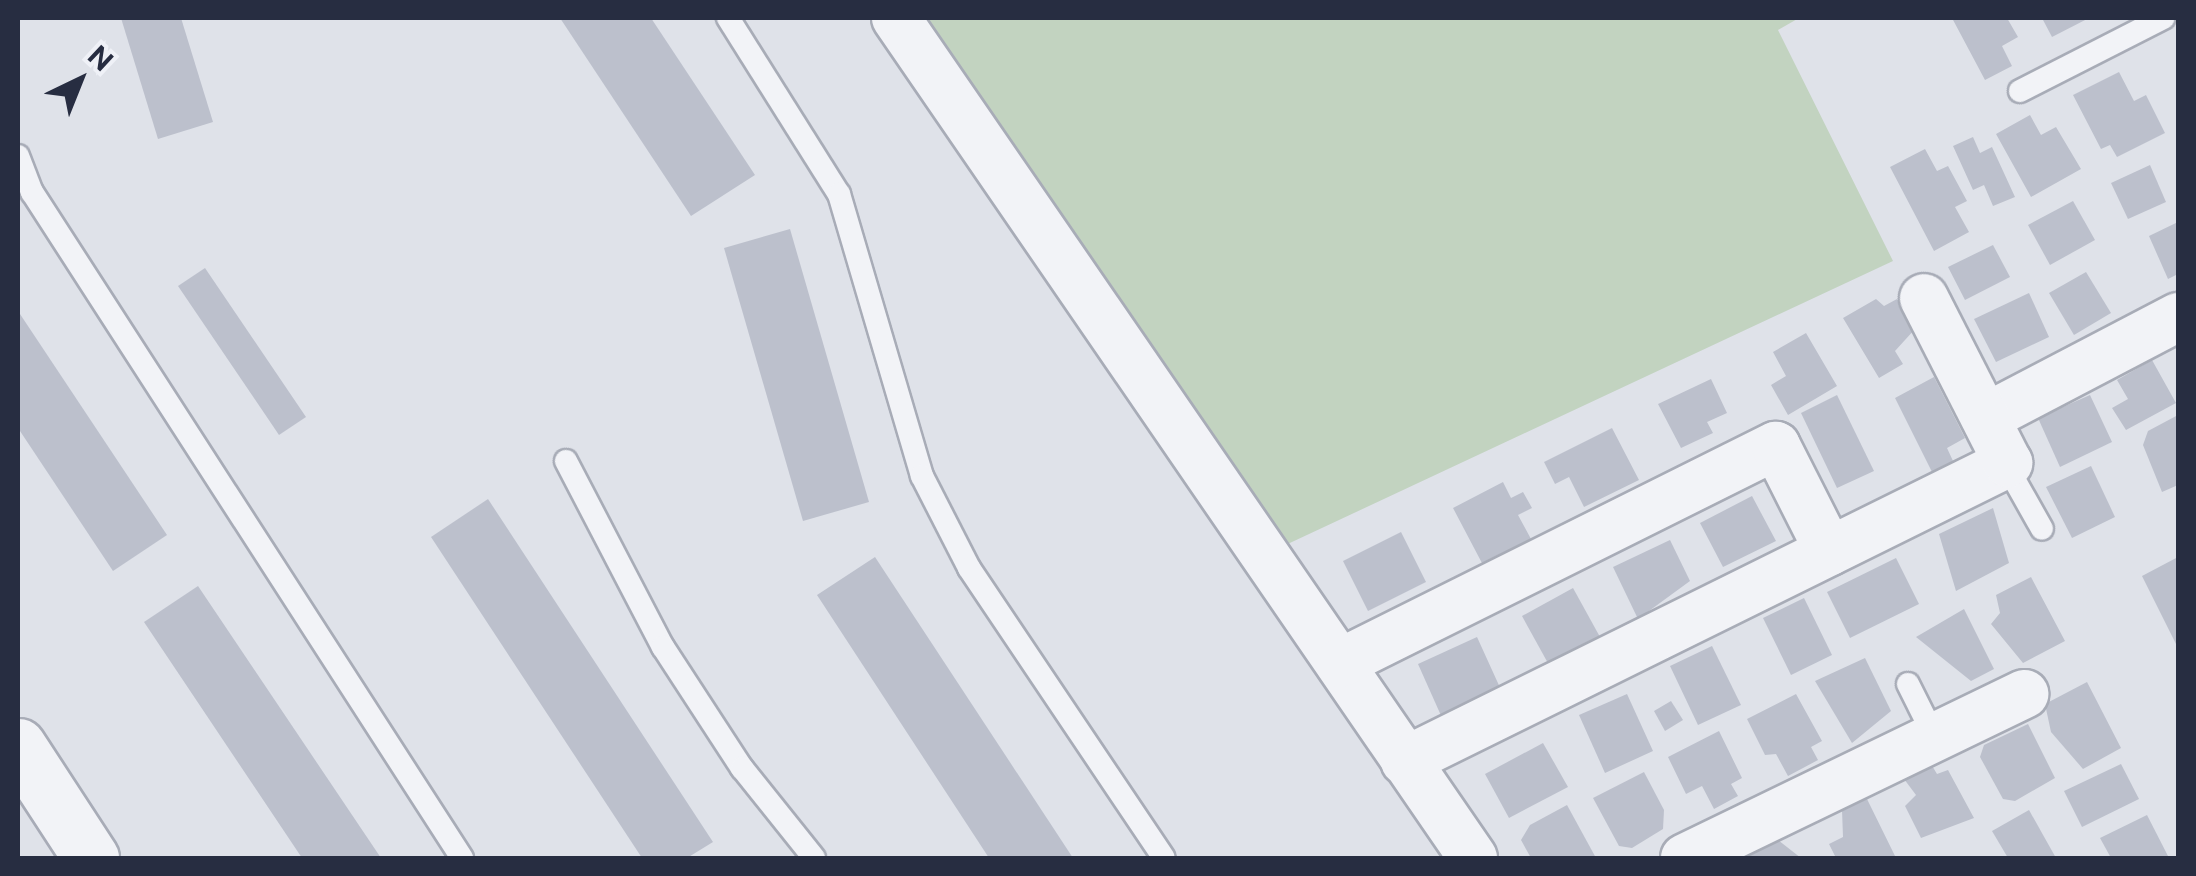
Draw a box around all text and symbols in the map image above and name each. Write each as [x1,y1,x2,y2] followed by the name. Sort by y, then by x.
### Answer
[30,30,130,130] north arrow
[82,38,120,77] text: N

